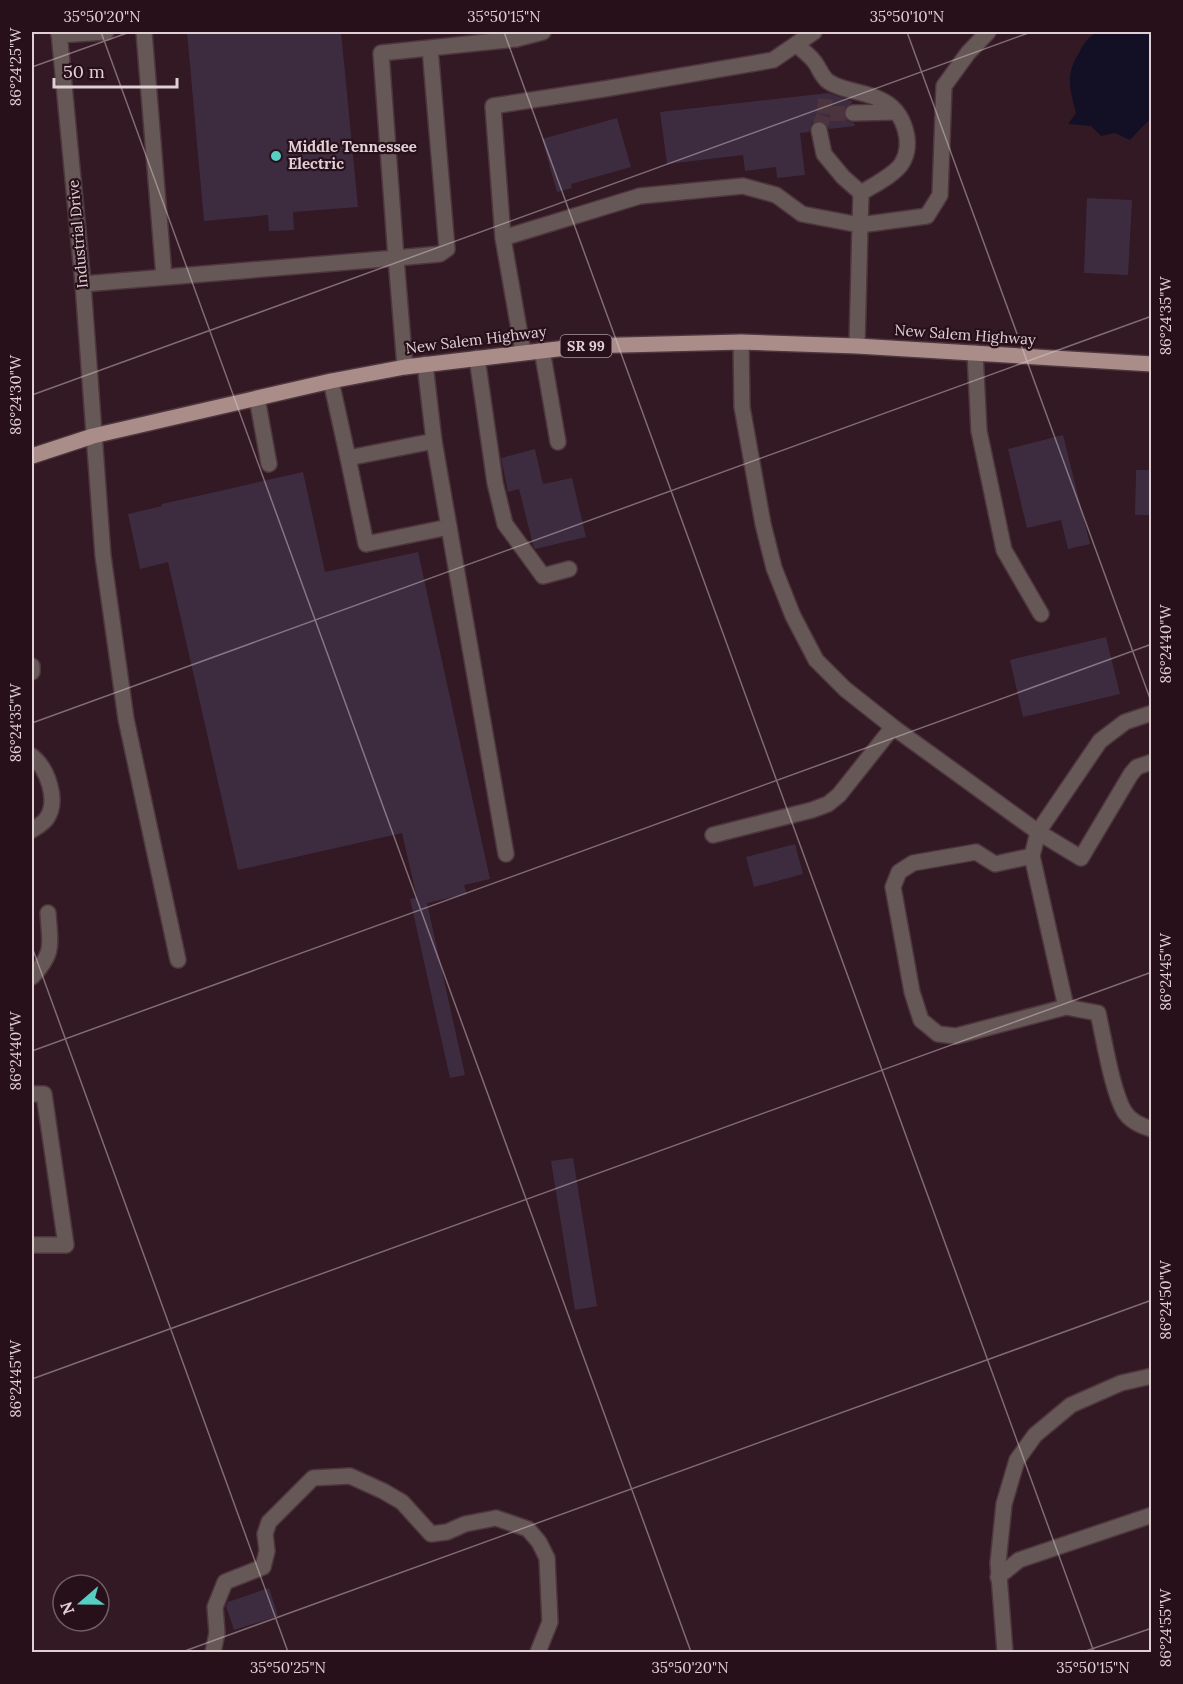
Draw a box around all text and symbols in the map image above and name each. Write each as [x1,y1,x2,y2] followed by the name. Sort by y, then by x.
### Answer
[63,7,141,26] text: 35°50'20"N
[467,7,541,26] text: 35°50'15"N
[870,7,944,26] text: 35°50'10"N
[6,27,25,106] text: 86°24'25"W
[54,51,177,89] scale bar
[63,60,105,83] text: 50 m
[288,137,417,173] place label: Middle Tennessee Electric
[269,149,283,163] marker: Middle Tennessee Electric
[63,179,92,289] street label: Industrial Drive
[1156,276,1175,355] text: 86°24'35"W
[894,320,1037,349] street label: New Salem Highway
[404,321,548,358] street label: New Salem Highway
[560,335,612,357] road number: SR 99
[6,354,25,435] text: 86°24'30"W
[1156,604,1175,683] text: 86°24'40"W
[6,683,25,762] text: 86°24'35"W
[1156,932,1175,1011] text: 86°24'45"W
[6,1011,25,1090] text: 86°24'40"W
[1156,1259,1175,1340] text: 86°24'50"W
[6,1339,25,1418] text: 86°24'45"W
[51,1573,111,1633] north arrow
[1156,1588,1175,1667] text: 86°24'55"W
[55,1599,78,1617] text: N
[250,1658,326,1677] text: 35°50'25"N
[651,1658,729,1677] text: 35°50'20"N
[1056,1658,1130,1677] text: 35°50'15"N

